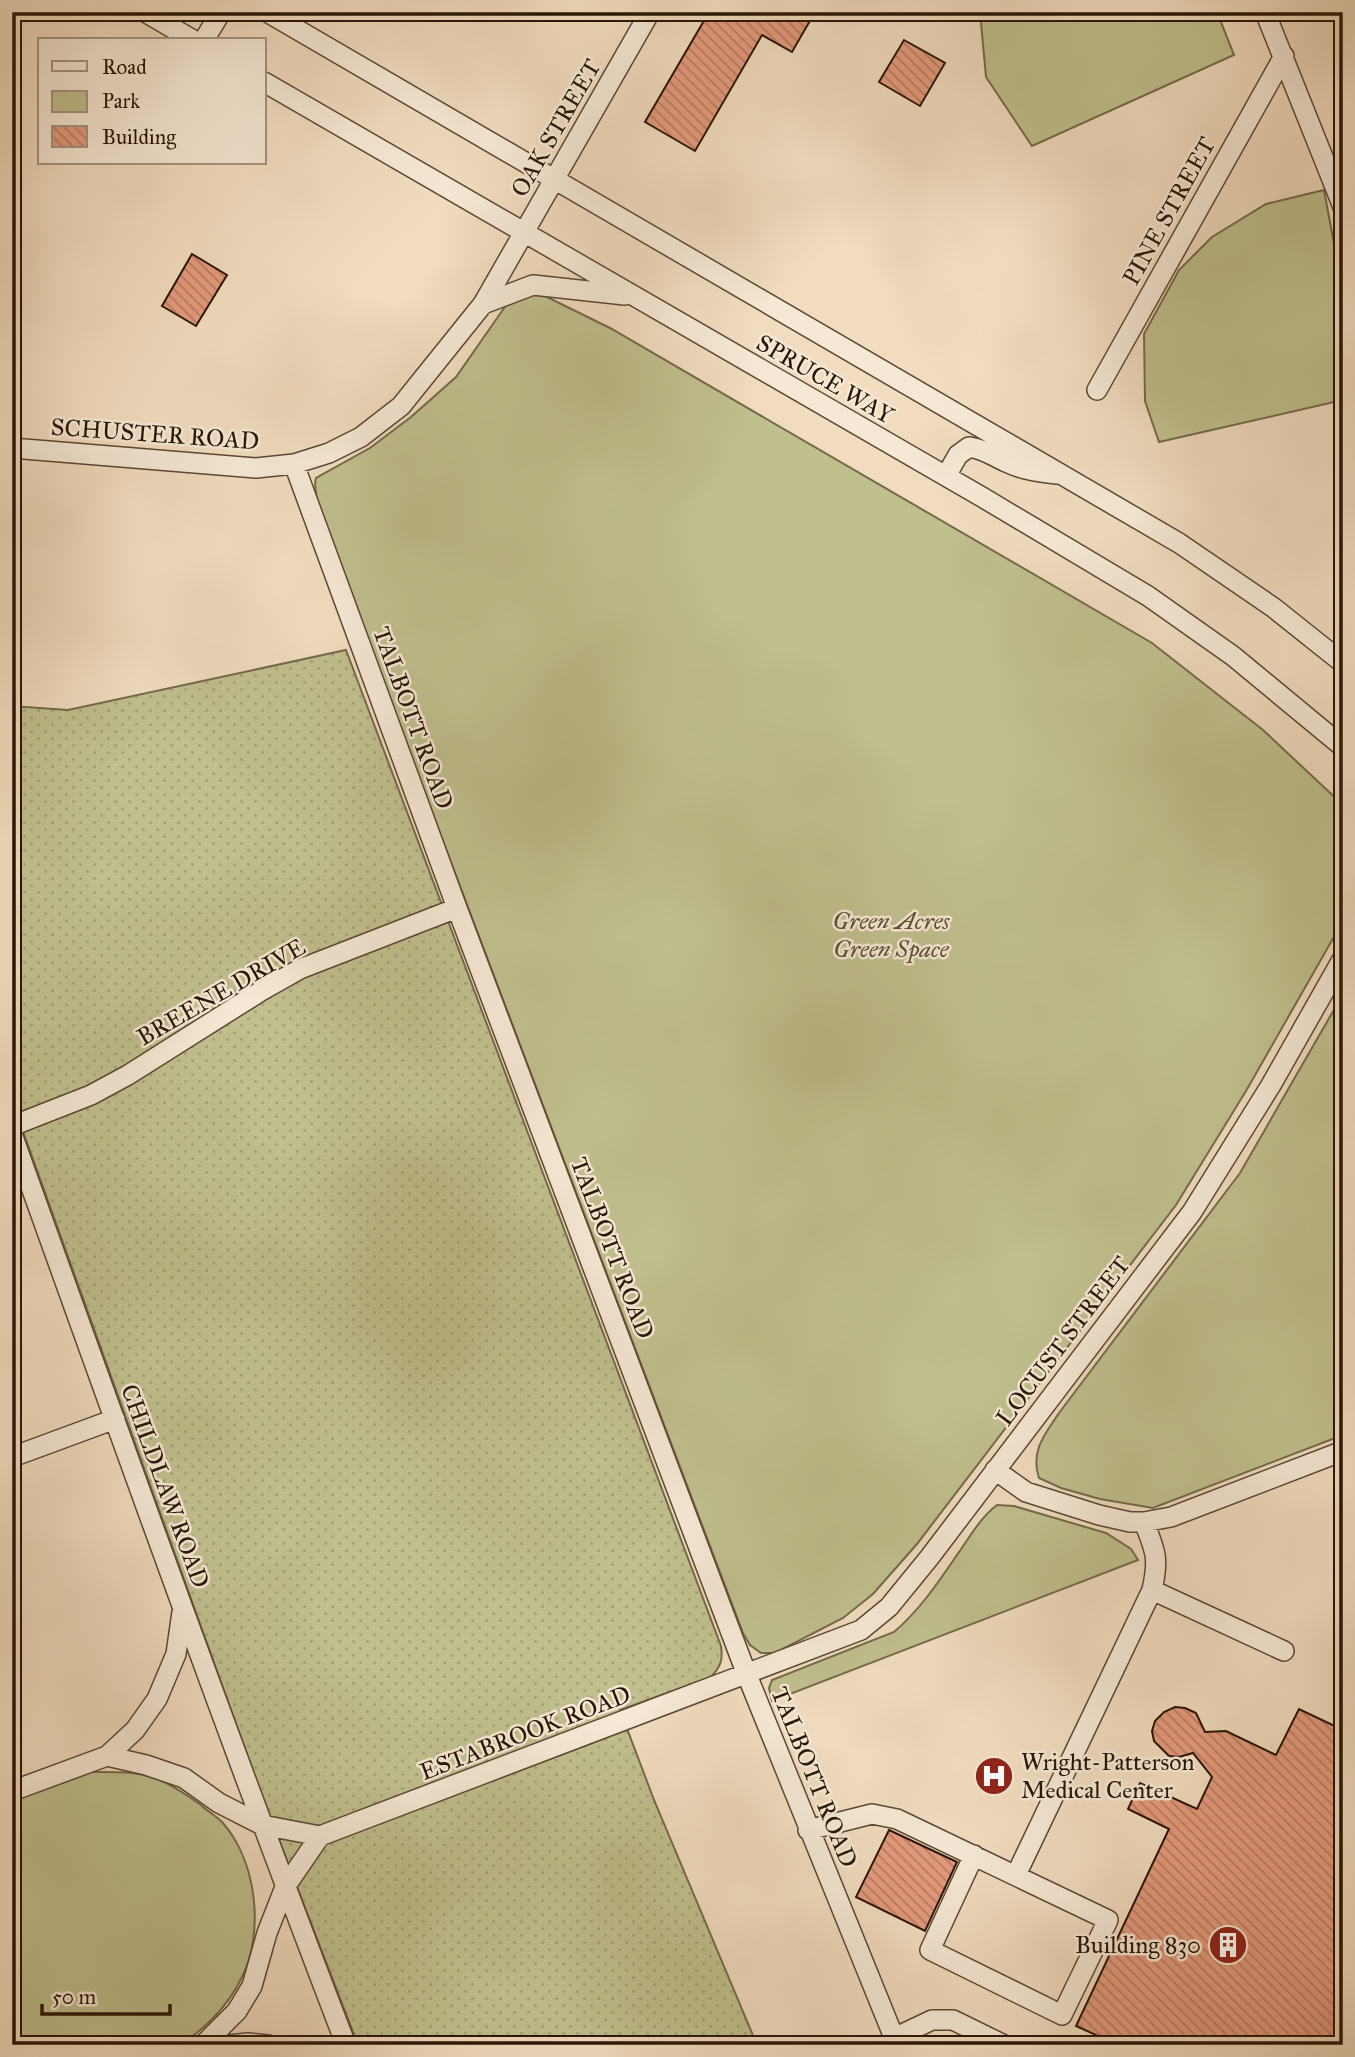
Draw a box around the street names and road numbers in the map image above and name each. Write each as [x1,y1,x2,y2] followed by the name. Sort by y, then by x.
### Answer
[504,54,608,202] street label: OAK STREET
[1116,132,1222,290] street label: PINE STREET
[751,328,900,431] street label: SPRUCE WAY
[50,412,260,456] street label: SCHUSTER ROAD
[366,623,460,813] street label: TALBOTT ROAD
[131,932,311,1052] street label: BREENE DRIVE
[564,1153,660,1343] street label: TALBOTT ROAD
[989,1250,1137,1432] street label: LOCUST STREET
[114,1380,216,1592] street label: CHILDLAW ROAD
[415,1679,635,1787] street label: ESTABROOK ROAD
[764,1682,864,1872] street label: TALBOTT ROAD

